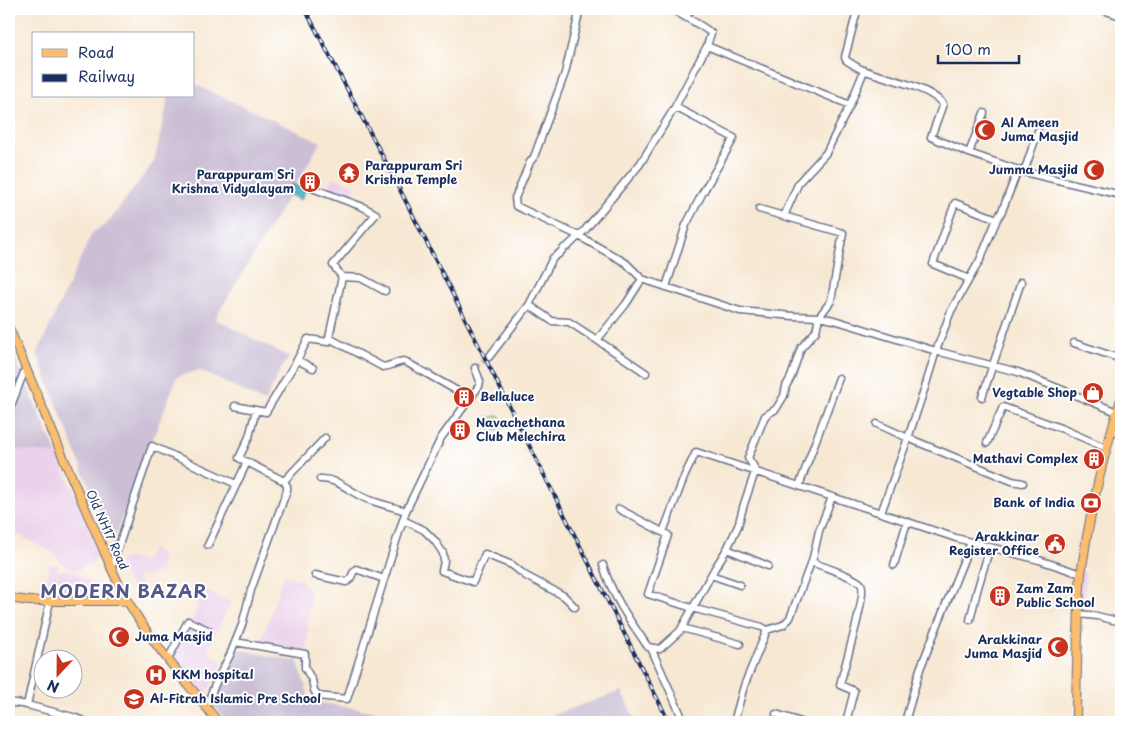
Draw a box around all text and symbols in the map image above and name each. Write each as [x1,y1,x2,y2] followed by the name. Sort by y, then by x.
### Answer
[32,32,195,98] legend
[938,32,1019,64] scale bar
[945,37,991,60] text: 100 m
[78,40,114,63] text: Road
[78,64,135,87] text: Railway
[1000,113,1078,145] place label: Al Ameen Juma Masjid
[973,118,997,142] mosque icon: Al Ameen Juma Masjid
[365,156,463,188] place label: Parappuram Sri Krishna Temple
[1082,158,1106,182] mosque icon: Jumma Masjid
[989,160,1078,178] place label: Jumma Masjid
[337,161,361,185] temple icon: Parappuram Sri Krishna Temple
[172,165,294,197] place label: Parappuram Sri Krishna Vidyalayam
[298,170,322,194] building icon: Parappuram Sri Krishna Vidyalayam
[1081,381,1105,405] shop icon: Vegtable Shop
[992,383,1077,401] place label: Vegtable Shop
[452,385,476,409] building icon: Bellaluce
[480,387,535,405] place label: Bellaluce
[476,413,567,445] place label: Navachethana Club Melechira
[448,418,472,442] building icon: Navachethana Club Melechira
[1082,447,1106,471] building icon: Mathavi Complex
[973,449,1078,467] place label: Mathavi Complex
[82,487,134,573] street label: Old NH17 Road
[1079,491,1103,515] bank icon: Bank of India
[993,493,1076,511] place label: Bank of India
[949,527,1040,559] place label: Arakkinar Register Office
[1043,532,1067,556] public building icon: Arakkinar Register Office
[40,577,208,604] district label: MODERN BAZAR
[1016,579,1095,611] place label: Zam Zam Public School
[988,584,1012,608] building icon: Zam Zam Public School
[107,625,131,649] mosque icon: Juma Masjid
[135,627,212,645] place label: Juma Masjid
[965,630,1043,662] place label: Arakkinar Juma Masjid
[1046,635,1070,659] mosque icon: Arakkinar Juma Masjid
[32,648,82,698] north arrow
[144,663,168,687] hospital icon: KKM hospital
[172,665,254,683] place label: KKM hospital
[44,675,62,698] text: N
[122,687,146,711] school or university icon: Al-Fitrah Islamic Pre School
[150,689,321,707] place label: Al-Fitrah Islamic Pre School

